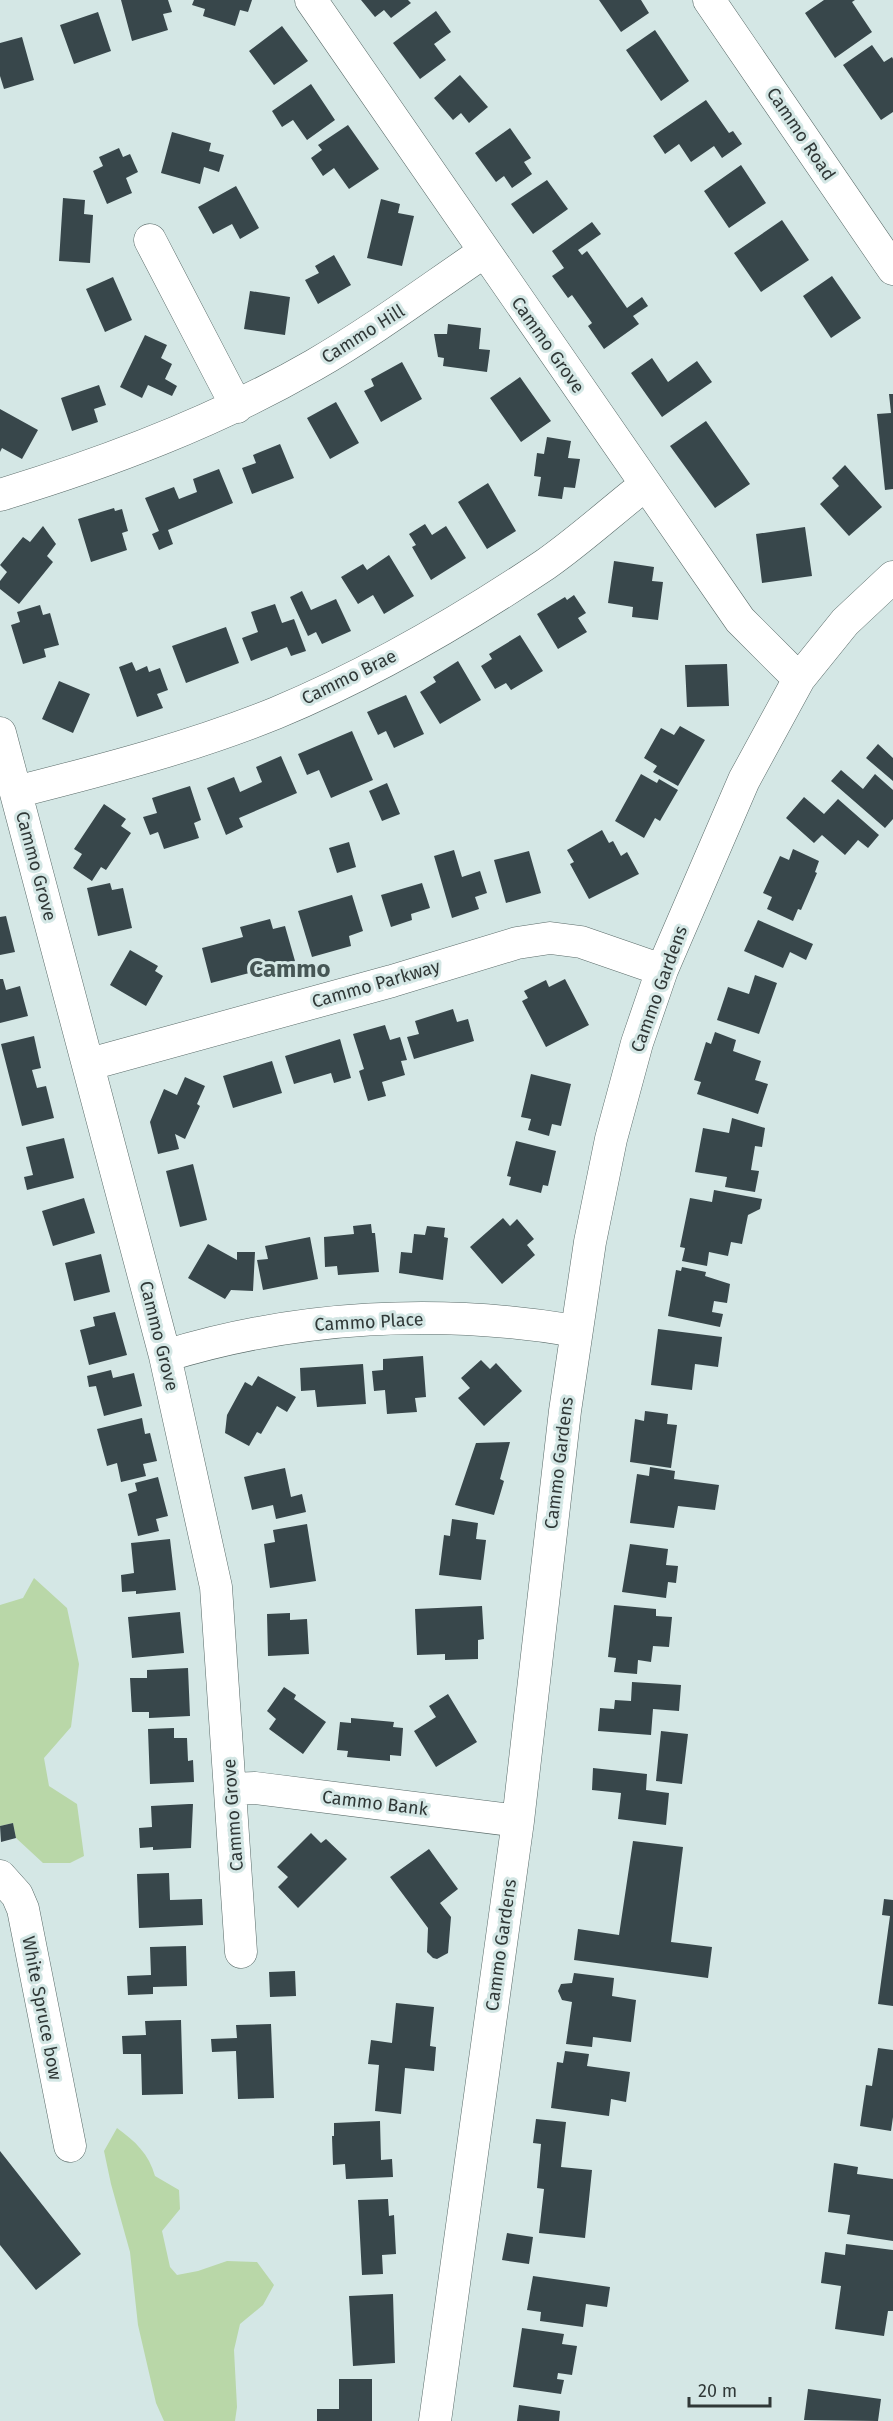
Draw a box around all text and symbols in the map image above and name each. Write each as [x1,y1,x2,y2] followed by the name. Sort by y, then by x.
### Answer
[762,83,840,185] street label: Cammo Road
[507,293,589,397] street label: Cammo Grove
[317,300,409,368] street label: Cammo Hill
[298,645,400,709] street label: Cammo Brae
[11,809,61,923] street label: Cammo Grove
[626,923,692,1055] street label: Cammo Gardens
[249,955,331,983] district label: Cammo
[309,955,443,1013] street label: Cammo Parkway
[135,1279,183,1393] street label: Cammo Grove
[314,1308,424,1336] street label: Cammo Place
[540,1396,578,1530] street label: Cammo Gardens
[218,1758,248,1872] street label: Cammo Grove
[321,1786,430,1820] street label: Cammo Bank
[481,1878,521,2012] street label: Cammo Gardens
[17,1934,67,2082] street label: White Spruce bow
[689,2370,770,2408] scale bar
[698,2380,737,2402] text: 20 m

